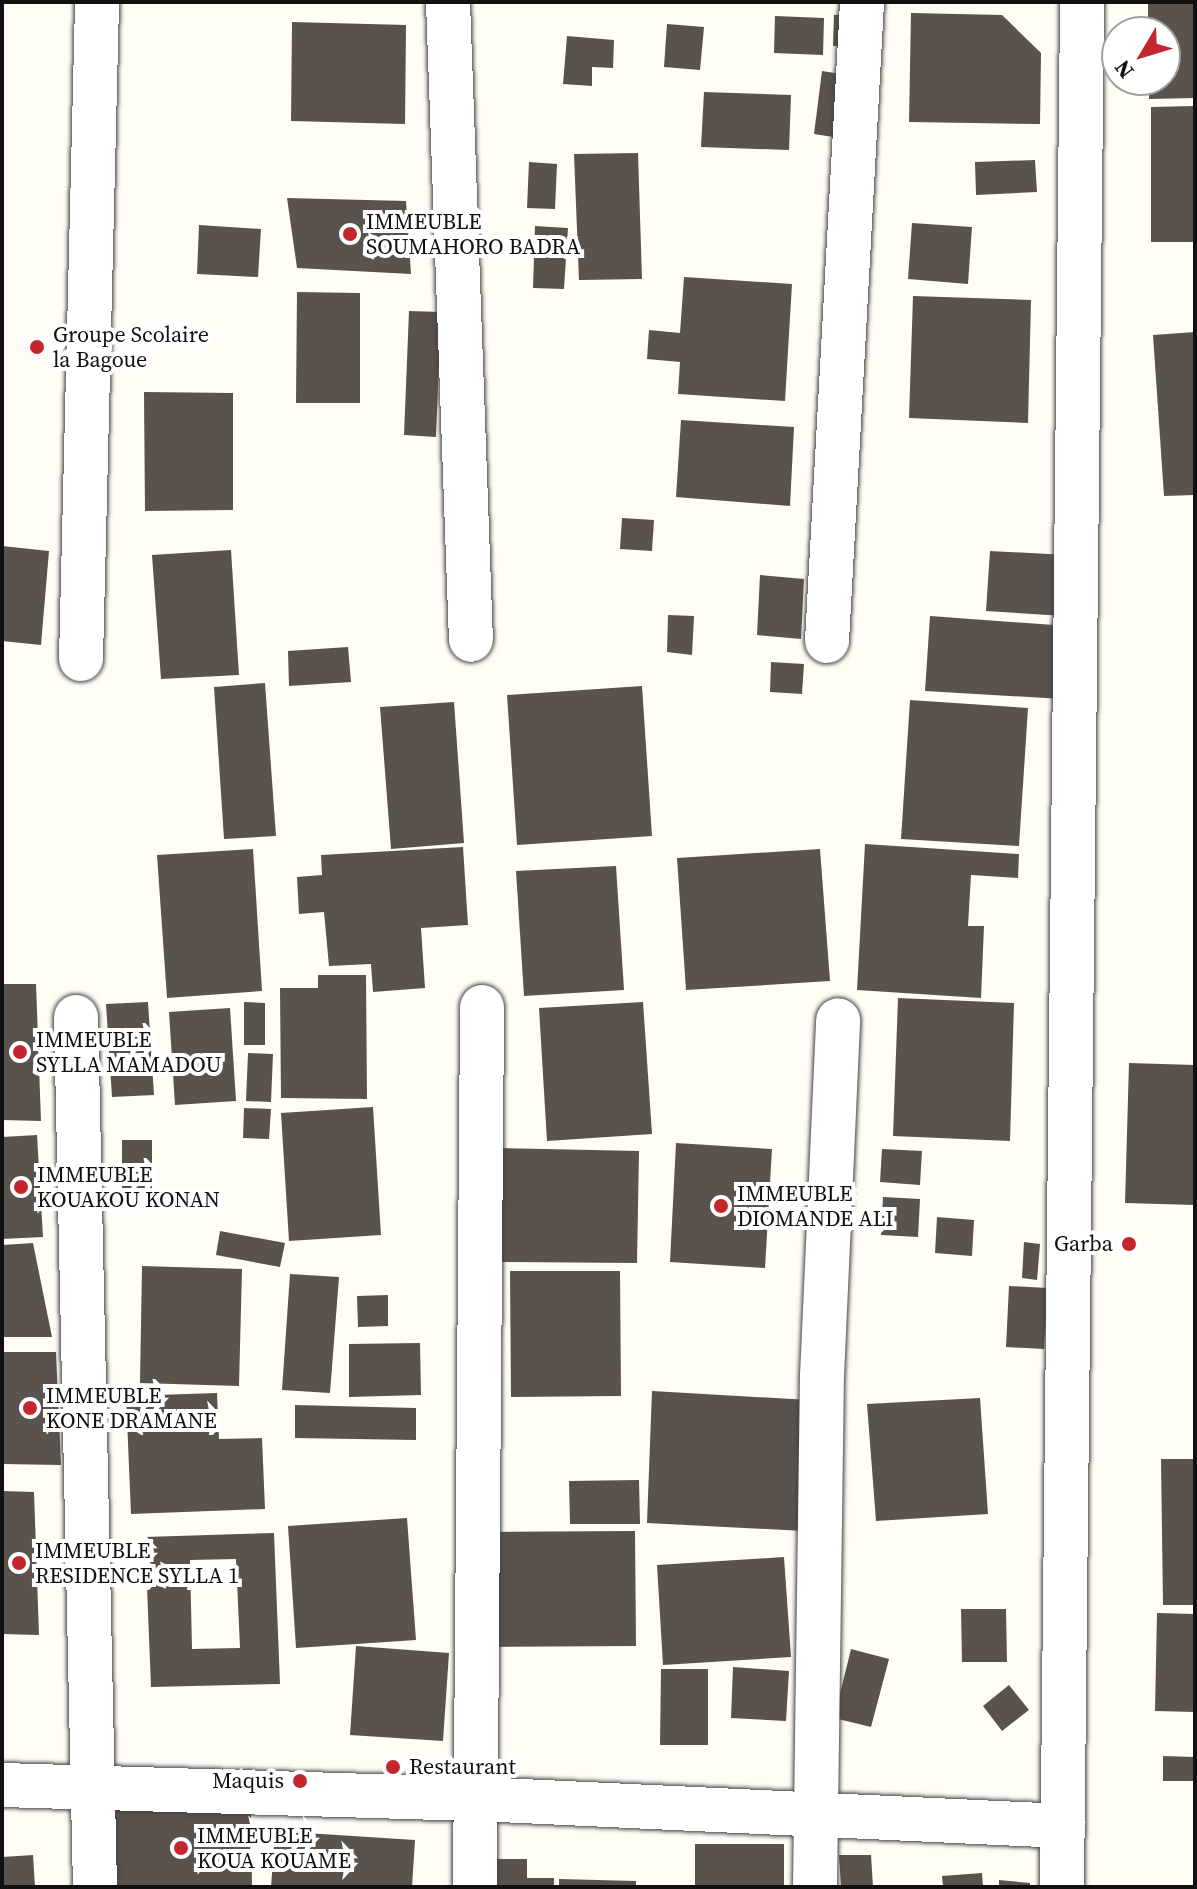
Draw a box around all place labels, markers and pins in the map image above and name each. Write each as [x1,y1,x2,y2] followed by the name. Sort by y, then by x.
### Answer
[366,208,580,260] place label: IMMEUBLE SOUMAHORO BADRA
[341,225,359,243] marker: IMMEUBLE SOUMAHORO BADRA
[53,321,209,372] place label: Groupe Scolaire la Bagoue
[28,338,46,356] marker: Groupe Scolaire la Bagoue
[36,1026,221,1078] place label: IMMEUBLE SYLLA MAMADOU
[11,1043,29,1061] marker: IMMEUBLE SYLLA MAMADOU
[37,1161,220,1212] place label: IMMEUBLE KOUAKOU KONAN
[12,1178,30,1196] marker: IMMEUBLE KOUAKOU KONAN
[737,1180,893,1232] place label: IMMEUBLE DIOMANDE ALI
[712,1197,730,1215] marker: IMMEUBLE DIOMANDE ALI
[1054,1231,1113,1257] place label: Garba
[1120,1235,1138,1253] marker: Garba
[46,1382,217,1434] place label: IMMEUBLE KONE DRAMANE
[21,1399,39,1417] marker: IMMEUBLE KONE DRAMANE
[35,1537,239,1588] place label: IMMEUBLE RESIDENCE SYLLA 1
[10,1554,28,1572] marker: IMMEUBLE RESIDENCE SYLLA 1
[409,1754,516,1780] place label: Restaurant
[384,1758,402,1776] marker: Restaurant
[212,1768,284,1794] place label: Maquis
[291,1772,309,1790] marker: Maquis
[197,1822,351,1874] place label: IMMEUBLE KOUA KOUAME
[172,1839,190,1857] marker: IMMEUBLE KOUA KOUAME

